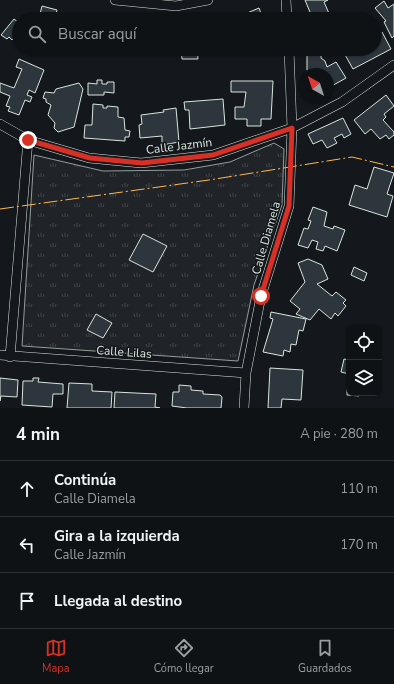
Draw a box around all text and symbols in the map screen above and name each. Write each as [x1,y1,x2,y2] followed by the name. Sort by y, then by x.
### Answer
[12,12,382,56] search box
[26,23,48,45] icon: search
[58,24,136,44] text: Buscar aquí
[298,68,334,104] north arrow
[19,131,37,149] route end
[145,134,213,158] street label: Calle Jazmín
[248,200,284,276] street label: Calle Diamela
[252,287,270,305] route start
[346,324,382,396] map controls
[346,324,382,360] button: locate
[96,342,153,362] street label: Calle Lilas
[346,360,382,396] button: layers
[16,423,60,446] text: 4 min
[300,425,378,443] text: A pie · 280 m
[54,470,116,490] text: Continúa
[16,478,38,500] icon: ahead
[340,480,378,498] text: 110 m
[54,490,136,508] text: Calle Diamela
[54,526,180,546] text: Gira a la izquierda
[16,534,38,556] icon: left
[340,536,378,554] text: 170 m
[54,546,126,564] text: Calle Jazmín
[16,590,38,612] icon: arrive
[54,591,182,611] text: Llegada al destino
[42,637,70,676] tab: Mapa
[154,637,214,676] tab: Cómo llegar
[298,637,352,676] tab: Guardados

